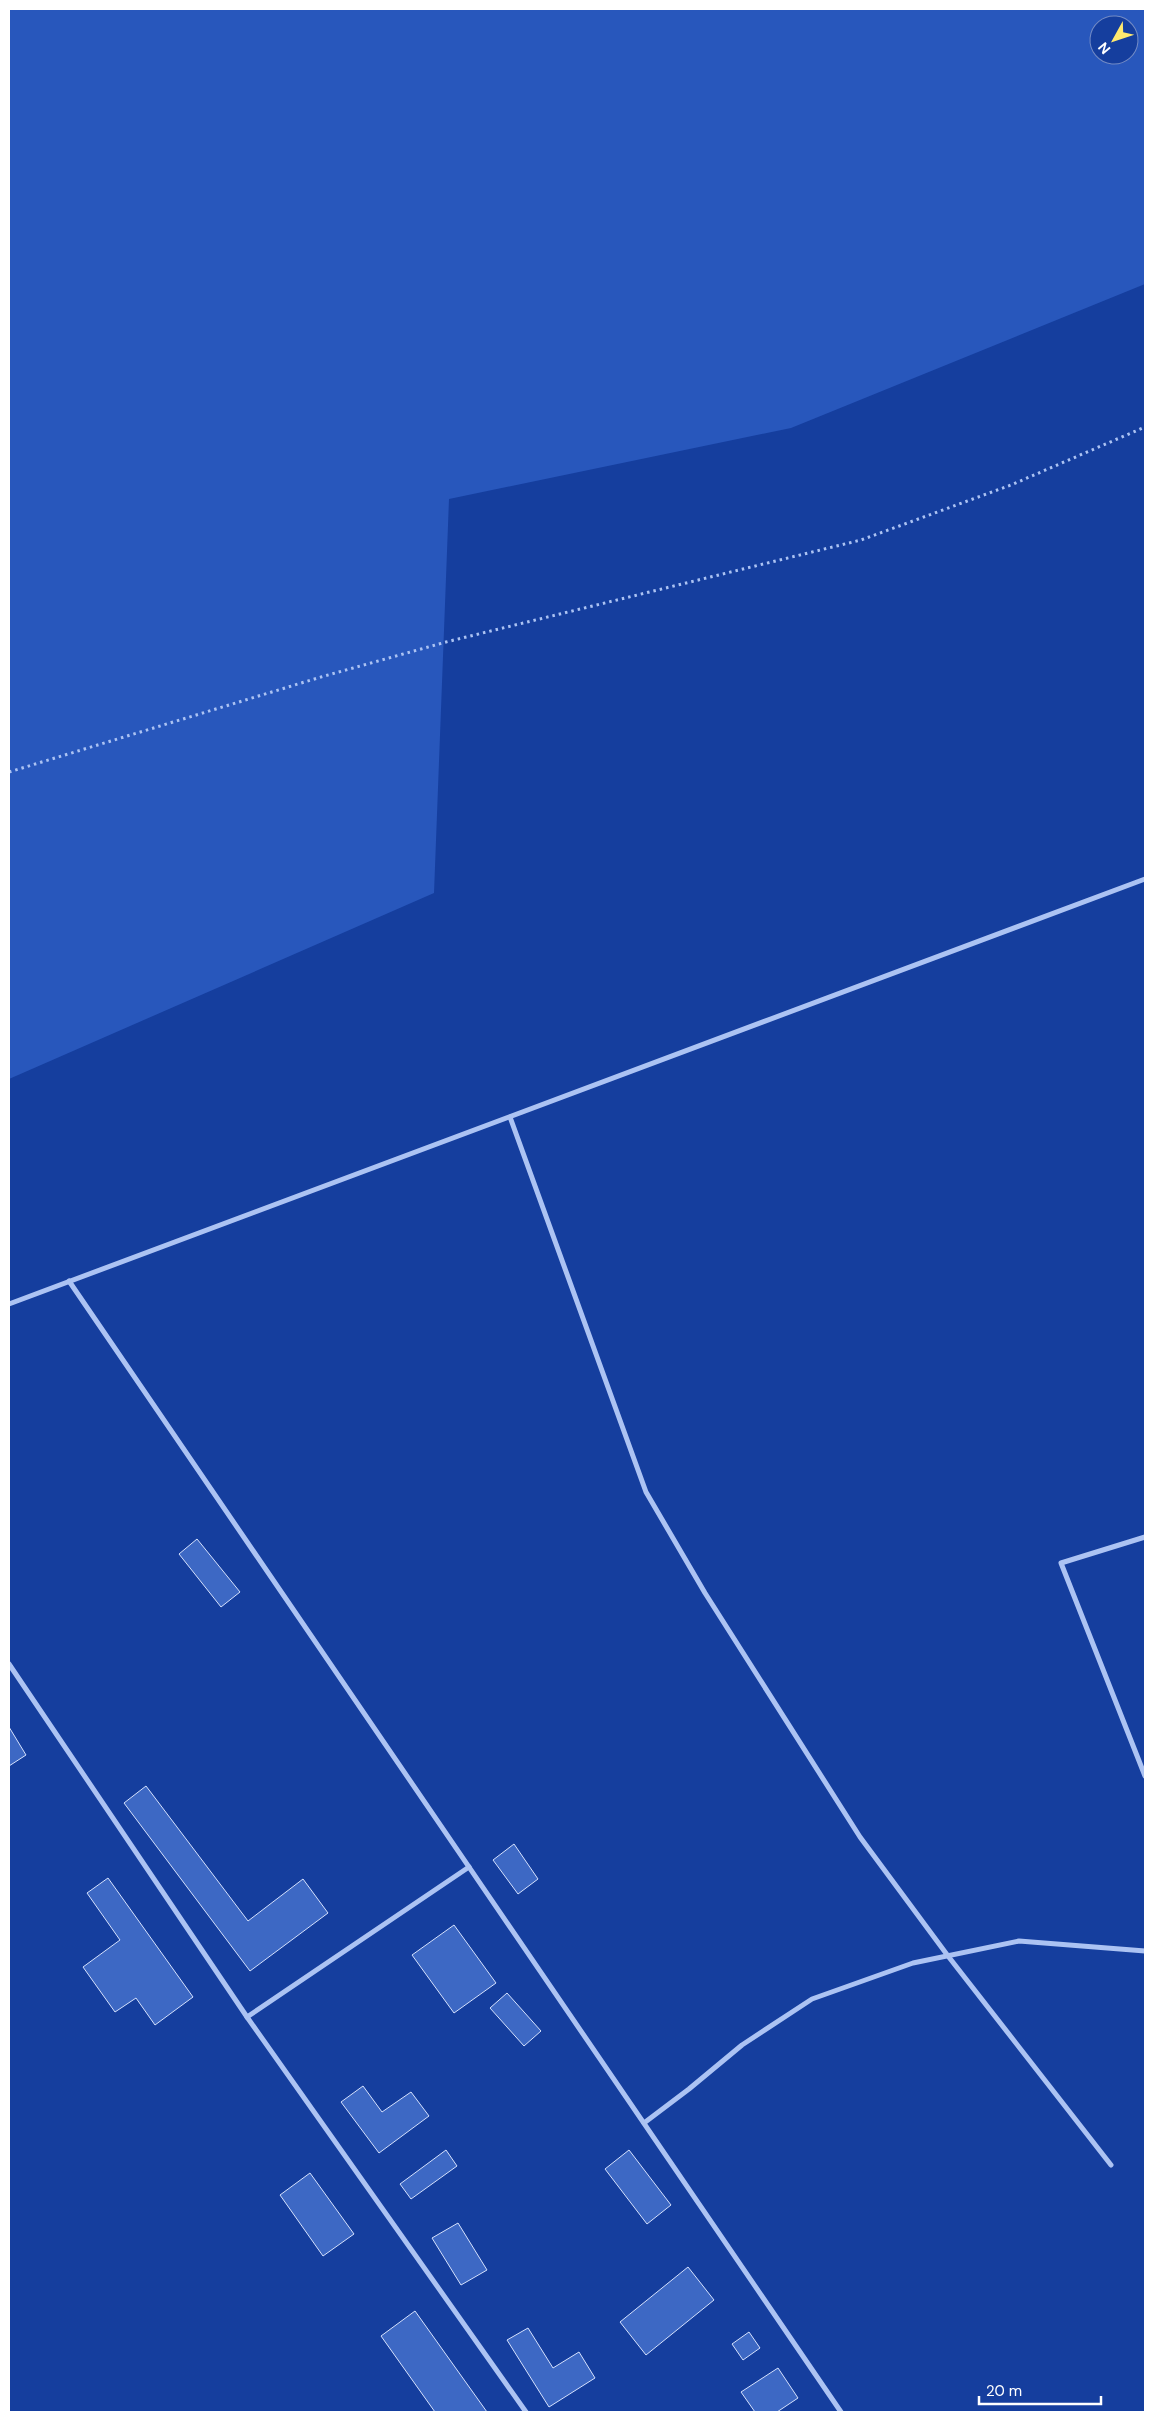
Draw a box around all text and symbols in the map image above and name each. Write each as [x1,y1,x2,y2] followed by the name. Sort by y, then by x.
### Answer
[1089,15,1139,65] north arrow
[1094,39,1114,58] text: N
[979,2374,1102,2406] scale bar
[986,2381,1022,2401] text: 20 m

